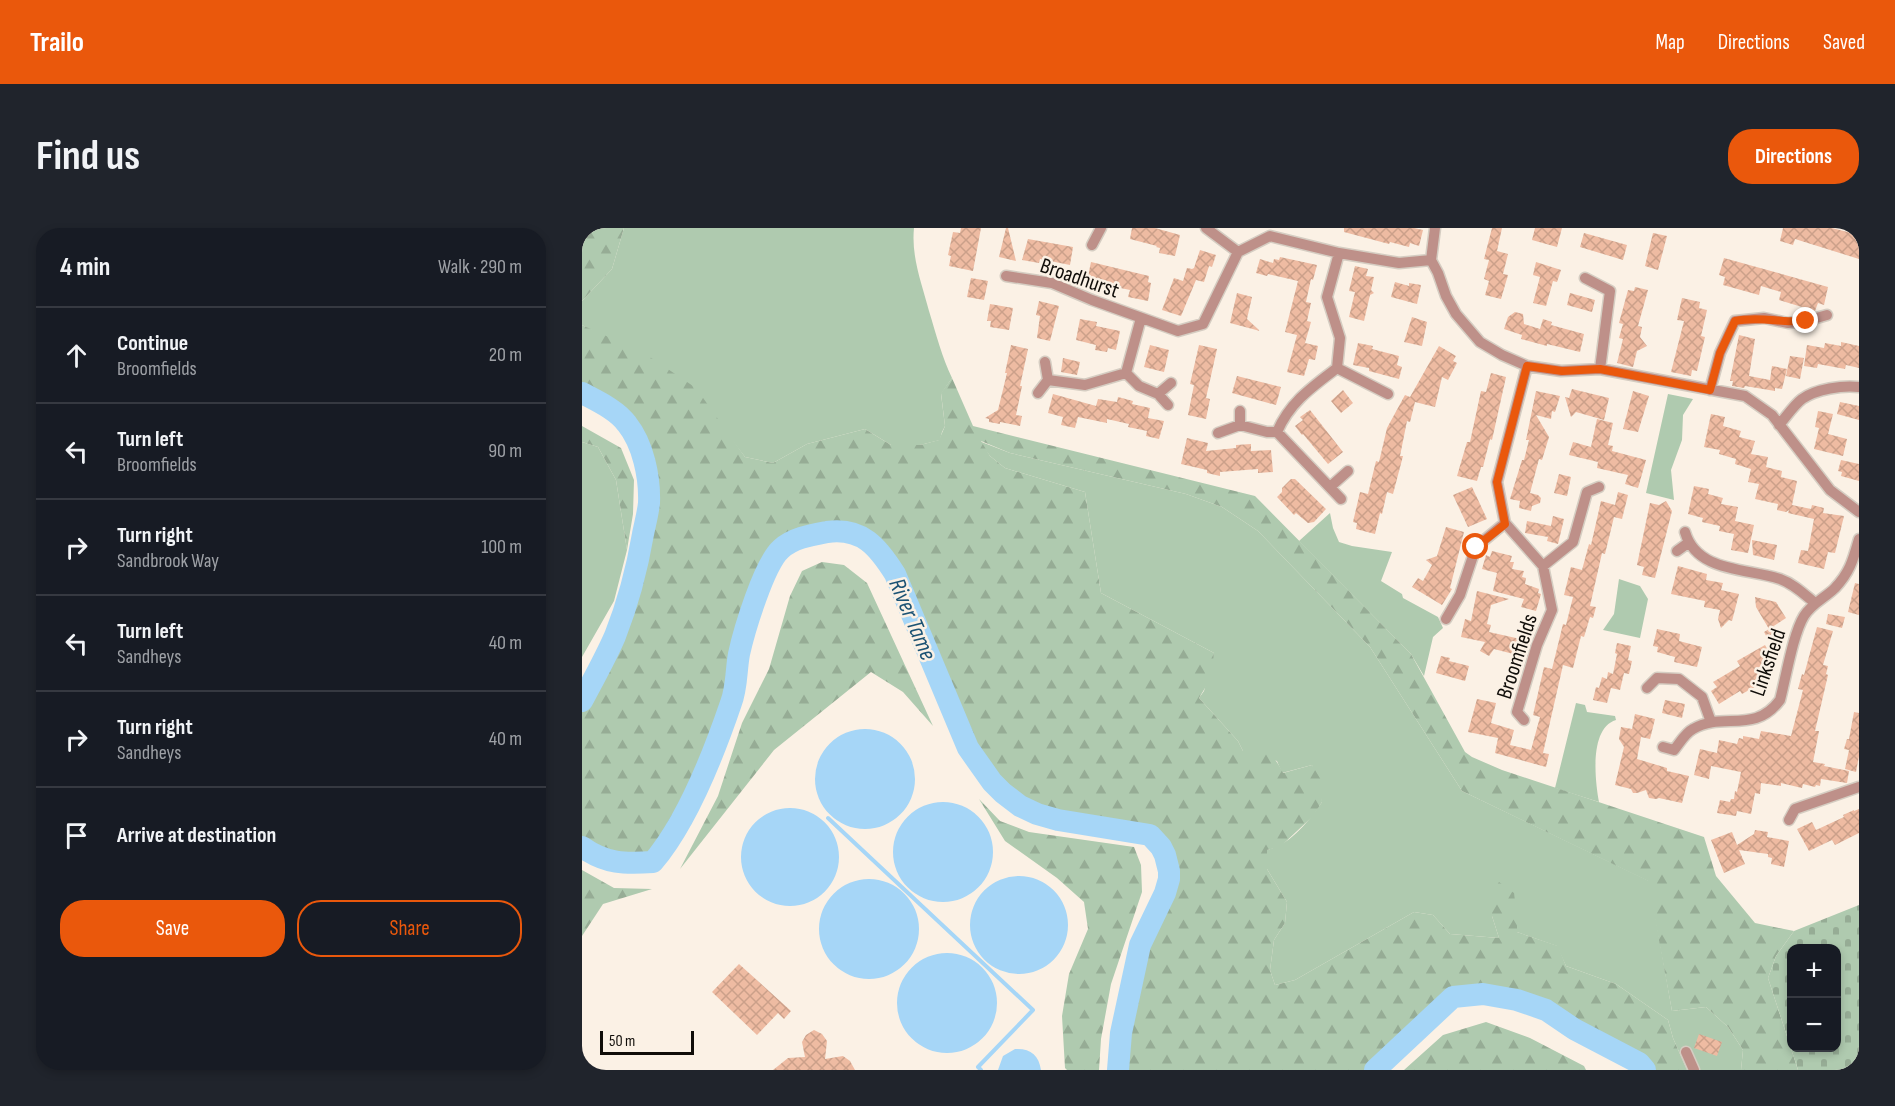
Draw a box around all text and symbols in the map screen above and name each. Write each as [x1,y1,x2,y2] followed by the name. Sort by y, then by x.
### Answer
[30,26,84,59] text: Trailo
[1655,30,1685,55] text: Map
[1718,30,1790,55] text: Directions
[1823,30,1865,55] text: Saved
[1728,129,1859,184] button: Directions
[36,131,140,182] text: Find us
[60,252,110,283] text: 4 min
[1036,252,1123,305] street label: Broadhurst
[438,255,522,279] text: Walk · 290 m
[1792,307,1818,333] route end
[117,330,188,357] text: Continue
[60,339,93,372] icon: ahead
[489,343,522,367] text: 20 m
[117,357,197,381] text: Broomfields
[117,426,183,453] text: Turn left
[60,435,93,468] icon: left
[488,439,522,463] text: 90 m
[117,453,197,477] text: Broomfields
[117,522,193,549] text: Turn right
[60,531,93,564] icon: right
[1462,533,1488,559] route start
[481,535,522,559] text: 100 m
[117,549,219,573] text: Sandbrook Way
[882,574,943,664] water label: River Tame
[1491,610,1544,702] street label: Broomfields
[117,618,183,645] text: Turn left
[1744,625,1792,700] street label: Linksfield
[60,627,93,660] icon: left
[489,631,522,655] text: 40 m
[117,645,182,669] text: Sandheys
[117,714,193,741] text: Turn right
[60,723,93,756] icon: right
[489,727,522,751] text: 40 m
[117,741,182,765] text: Sandheys
[60,819,93,852] icon: arrive
[117,822,276,849] text: Arrive at destination
[60,900,285,957] button: Save
[297,900,522,957] button: Share
[1787,944,1841,1052] map controls
[1787,944,1841,998] button: +
[1787,998,1841,1052] button: −
[600,1028,694,1056] scale bar
[609,1032,635,1051] text: 50 m

